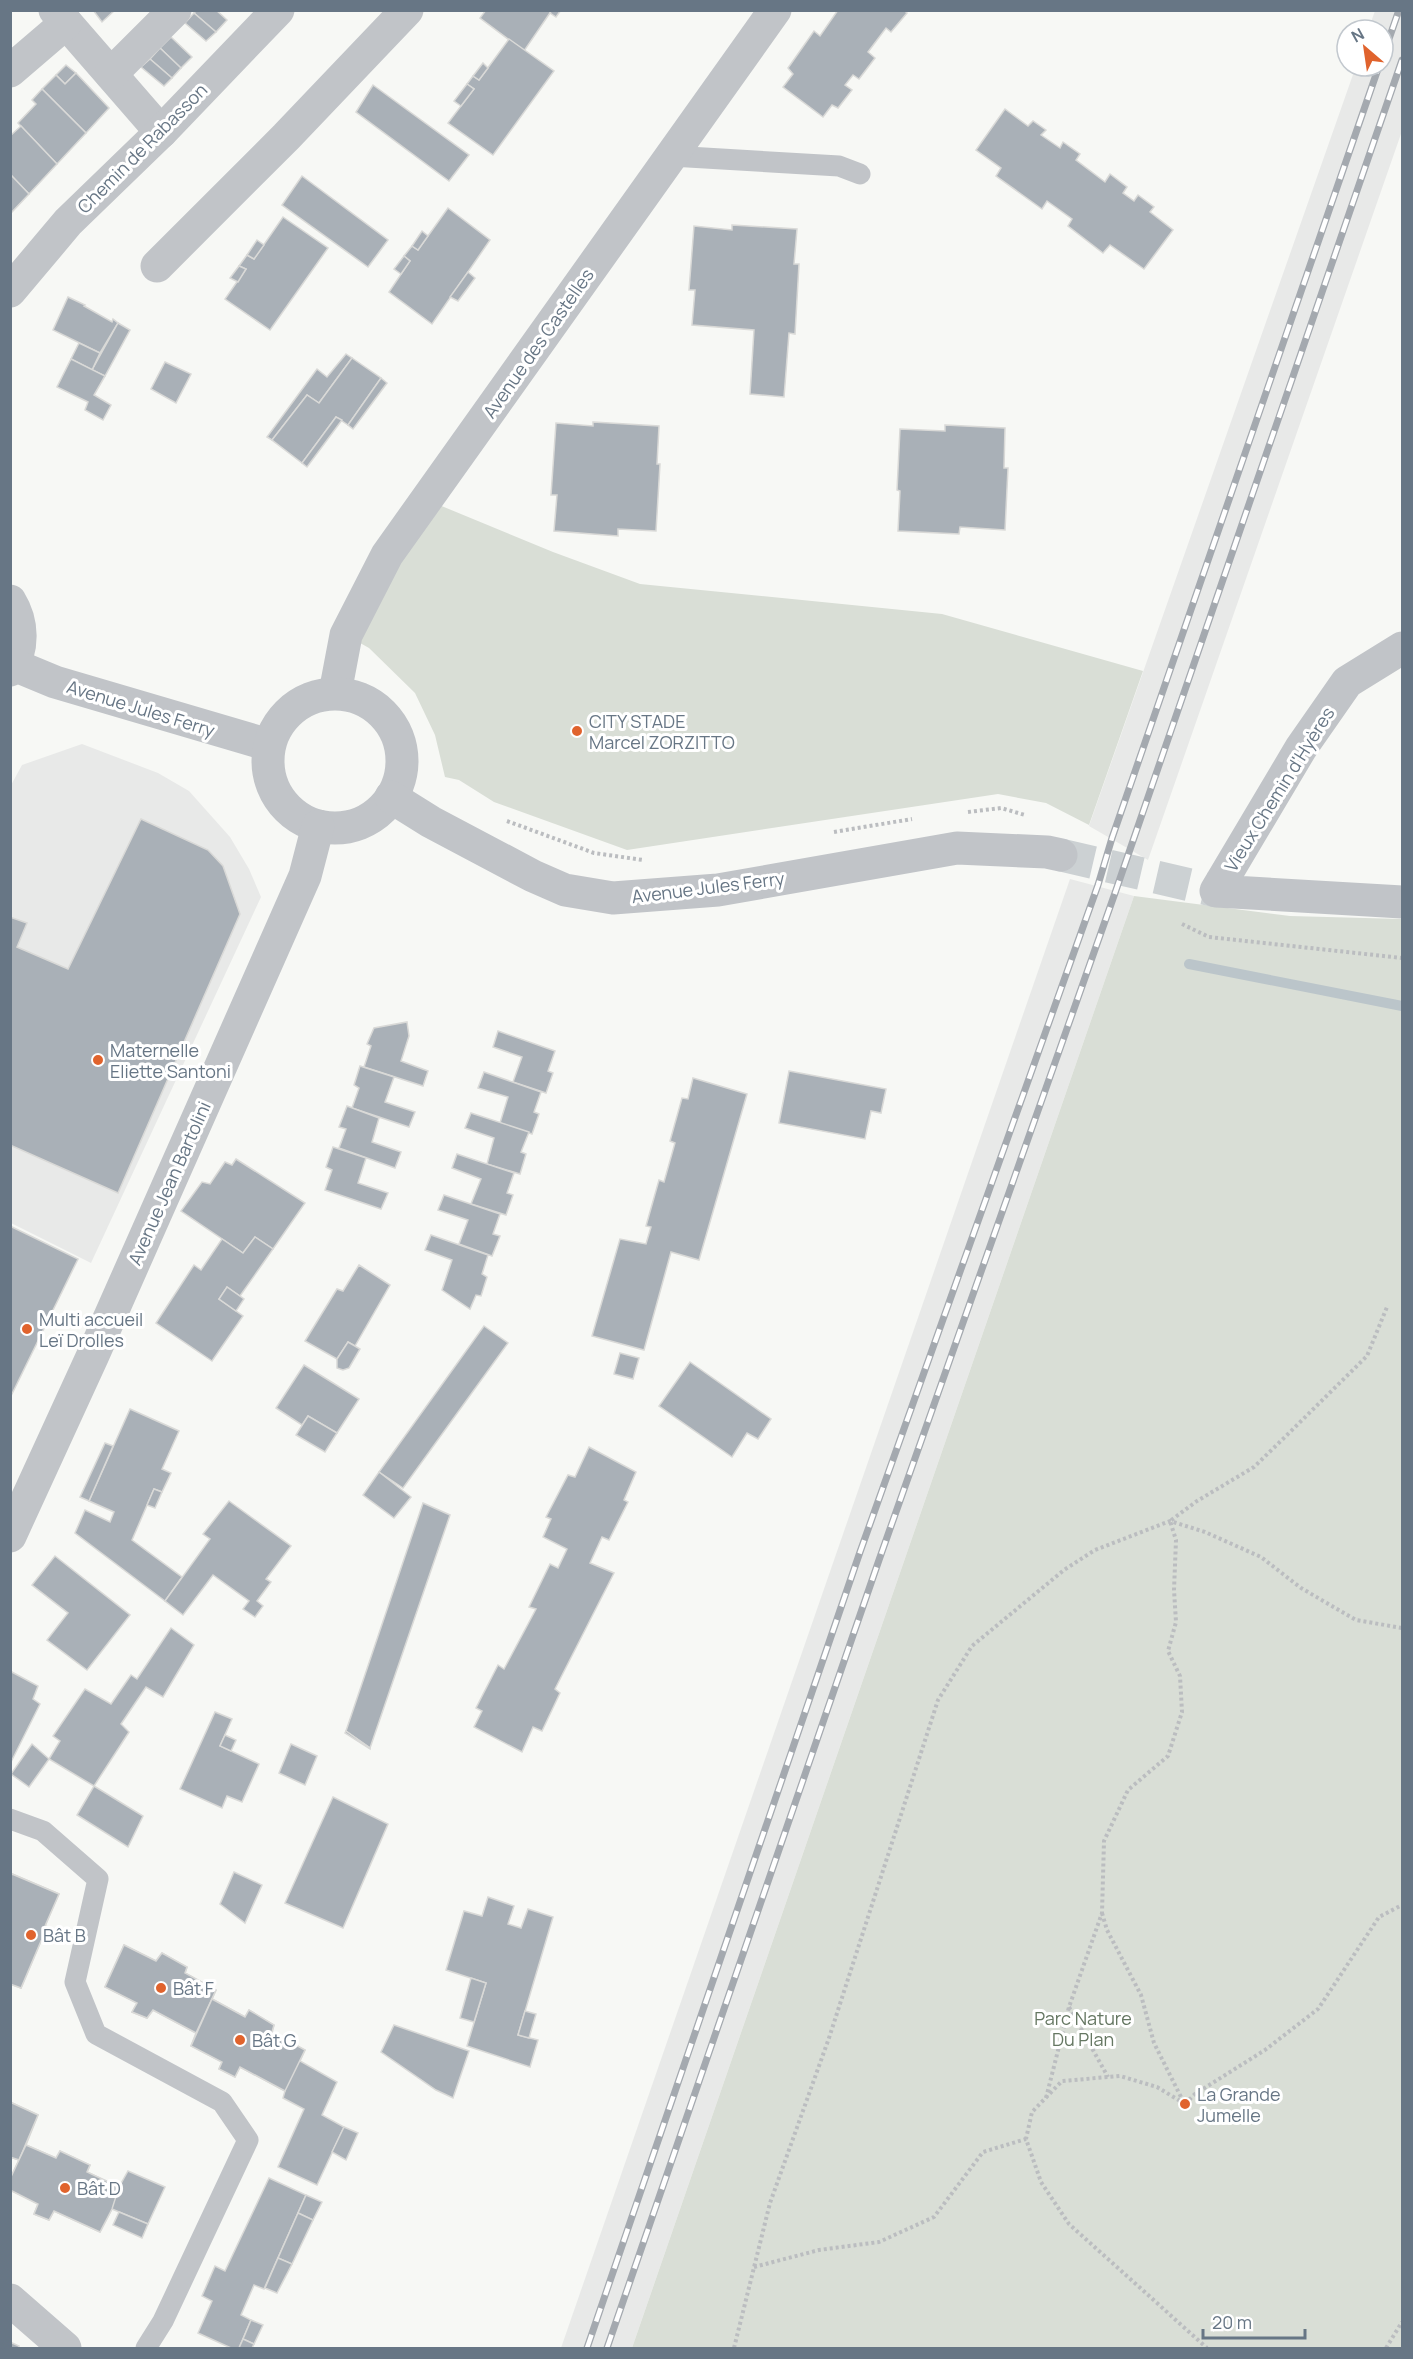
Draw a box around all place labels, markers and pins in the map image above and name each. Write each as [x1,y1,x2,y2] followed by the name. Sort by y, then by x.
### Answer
[589,709,735,754] place label: CITY STADE Marcel ZORZITTO
[570,724,584,738] marker: CITY STADE Marcel ZORZITTO
[110,1038,231,1083] place label: Maternelle Eliette Santoni
[91,1053,105,1067] marker: Maternelle Eliette Santoni
[39,1307,143,1352] place label: Multi accueil Leï Drolles
[20,1322,34,1336] marker: Multi accueil Leï Drolles
[43,1923,86,1947] place label: Bât B
[24,1928,38,1942] marker: Bât B
[173,1976,214,2000] place label: Bât F
[154,1981,168,1995] marker: Bât F
[252,2028,297,2052] place label: Bât G
[233,2033,247,2047] marker: Bât G
[1197,2082,1280,2127] place label: La Grande Jumelle
[1178,2097,1192,2111] marker: La Grande Jumelle
[77,2176,121,2200] place label: Bât D
[58,2181,72,2195] marker: Bât D

